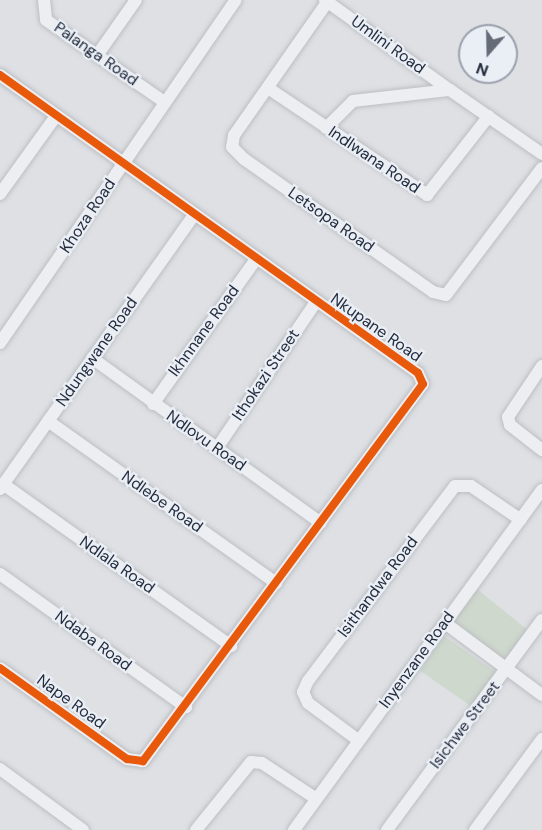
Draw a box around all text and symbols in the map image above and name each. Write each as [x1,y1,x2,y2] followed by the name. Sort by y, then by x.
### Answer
[347,12,429,78] street label: Umlini Road
[50,18,142,90] street label: Palanga Road
[458,24,518,84] north arrow
[473,58,491,81] text: N
[324,122,424,198] street label: Indlwana Road
[56,175,120,257] street label: Khoza Road
[284,183,378,257] street label: Letsopa Road
[165,282,243,380] street label: Ikhnnane Road
[327,290,425,366] street label: Nkupane Road
[52,294,142,410] street label: Ndungwane Road
[228,326,304,424] street label: Ithokazi Street
[162,407,250,475] street label: Ndlovu Road
[118,467,206,537] street label: Ndlebe Road
[76,532,158,598] street label: Ndlala Road
[334,533,422,641] street label: Isithandwa Road
[51,607,135,675] street label: Ndaba Road
[375,608,459,712] street label: Inyenzane Road
[33,671,109,733] street label: Nape Road
[426,677,504,773] street label: Isichwe Street

